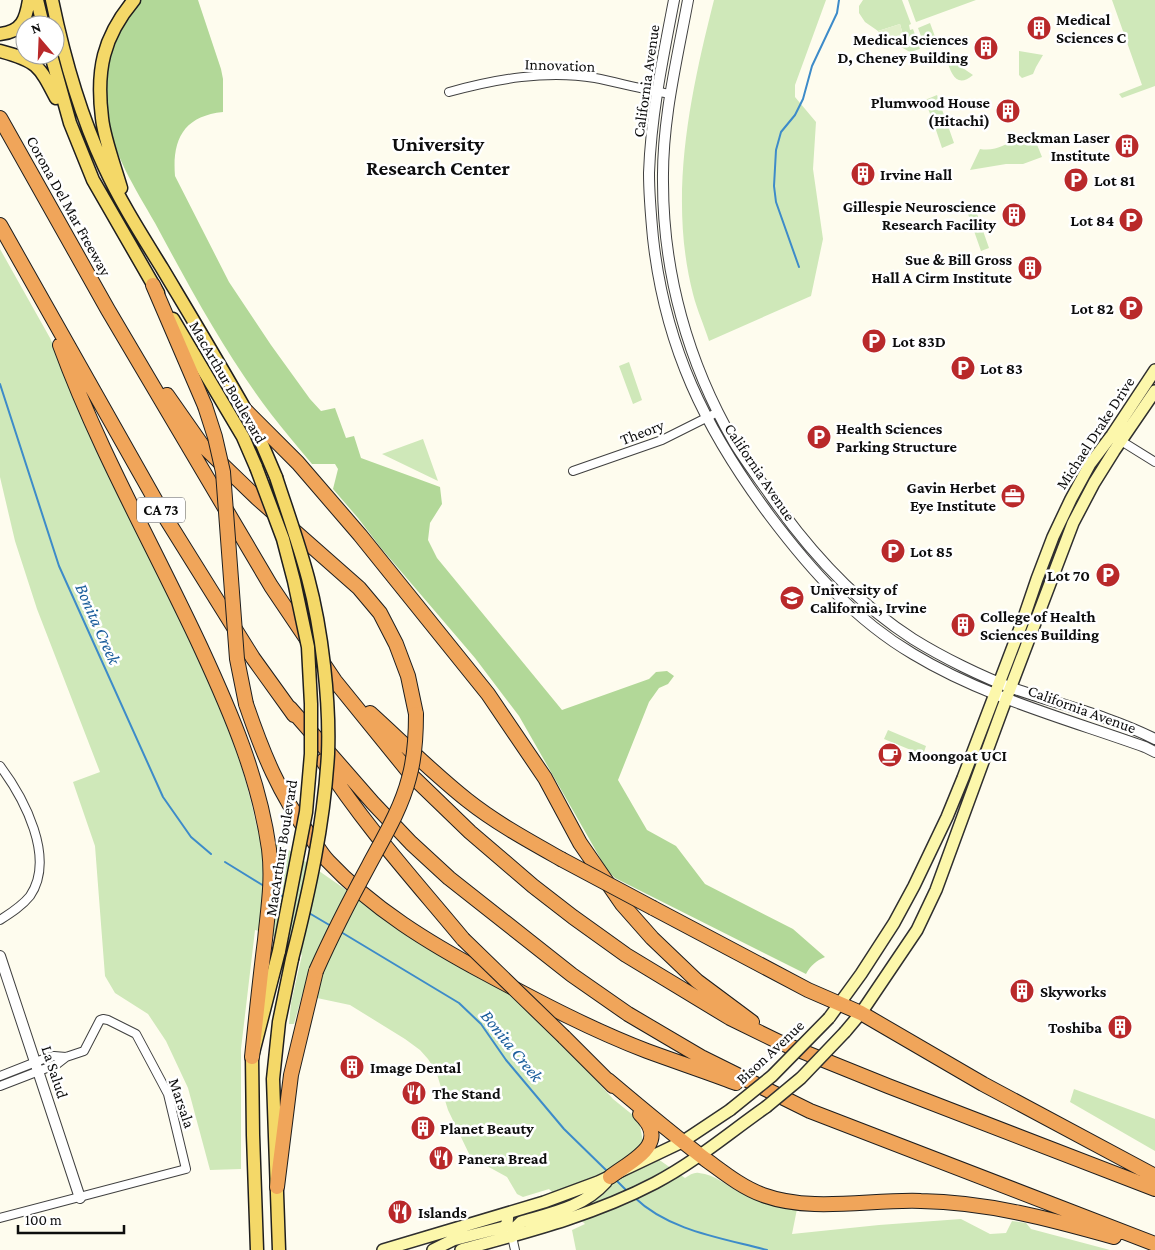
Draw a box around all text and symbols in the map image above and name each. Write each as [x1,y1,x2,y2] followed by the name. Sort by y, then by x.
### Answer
[1056,11,1127,46] place label: Medical Sciences C
[15,15,65,65] north arrow
[1026,15,1052,41] building icon: Medical Sciences C
[29,18,43,37] text: N
[630,23,662,139] street label: California Avenue
[837,31,968,66] place label: Medical Sciences D, Cheney Building
[973,35,999,61] building icon: Medical Sciences D, Cheney Building
[524,55,596,75] street label: Innovation
[871,94,991,130] place label: Plumwood House (Hitachi)
[995,98,1021,124] building icon: Plumwood House (Hitachi)
[1007,129,1111,164] place label: Beckman Laser Institute
[366,132,511,180] district label: University Research Center
[23,133,115,280] street label: Corona Del Mar Freeway
[1114,133,1140,159] building icon: Beckman Laser Institute
[850,161,876,187] building icon: Irvine Hall
[880,166,953,183] place label: Irvine Hall
[1063,167,1089,193] parking icon: Lot 81
[1094,172,1135,189] place label: Lot 81
[843,198,997,233] place label: Gillespie Neuroscience Research Facility
[1001,202,1027,228] building icon: Gillespie Neuroscience Research Facility
[1118,207,1144,233] parking icon: Lot 84
[1070,212,1114,229] place label: Lot 84
[871,251,1013,286] place label: Sue & Bill Gross Hall A Cirm Institute
[1017,255,1043,281] building icon: Sue & Bill Gross Hall A Cirm Institute
[1118,295,1144,321] parking icon: Lot 82
[1071,300,1114,317] place label: Lot 82
[186,318,270,446] street label: MacArthur Boulevard
[861,328,887,354] parking icon: Lot 83D
[892,333,946,350] place label: Lot 83D
[950,355,976,381] parking icon: Lot 83
[980,360,1023,377] place label: Lot 83
[1052,374,1138,492] street label: Michael Drake Drive
[618,416,667,449] street label: Theory
[721,420,799,524] street label: California Avenue
[836,420,958,455] place label: Health Sciences Parking Structure
[806,424,832,450] parking icon: Health Sciences Parking Structure
[907,479,997,514] place label: Gavin Herbet Eye Institute
[1000,483,1026,509] office icon: Gavin Herbet Eye Institute
[137,498,185,522] road number: CA 73
[880,538,906,564] parking icon: Lot 85
[910,543,953,560] place label: Lot 85
[1095,562,1121,588] parking icon: Lot 70
[1047,567,1090,584] place label: Lot 70
[71,580,125,669] water label: Bonita Creek
[810,581,927,616] place label: University of California, Irvine
[779,585,805,611] school or university icon: University of California, Irvine
[980,608,1099,643] place label: College of Health Sciences Building
[950,612,976,638] building icon: College of Health Sciences Building
[1026,682,1138,736] street label: California Avenue
[877,742,903,768] cafe icon: Moongoat UCI
[908,747,1007,764] place label: Moongoat UCI
[262,778,300,917] street label: MacArthur Boulevard
[1009,978,1035,1004] building icon: Skyworks
[1040,983,1107,1000] place label: Skyworks
[477,1006,548,1087] water label: Bonita Creek
[1107,1014,1133,1040] building icon: Toshiba
[733,1017,807,1087] street label: Bison Avenue
[1048,1019,1102,1036] place label: Toshiba
[39,1044,72,1101] street label: La Salud
[339,1054,365,1080] building icon: Image Dental
[370,1059,461,1076] place label: Image Dental
[166,1076,199,1131] street label: Marsala
[401,1080,427,1106] restaurant icon: The Stand
[432,1085,501,1102] place label: The Stand
[410,1115,436,1141] building icon: Planet Beauty
[440,1120,534,1137] place label: Planet Beauty
[428,1145,454,1171] restaurant icon: Panera Bread
[458,1150,548,1167] place label: Panera Bread
[387,1199,413,1225] restaurant icon: Islands
[18,1202,124,1234] scale bar
[418,1204,467,1221] place label: Islands
[25,1212,62,1228] text: 100 m

